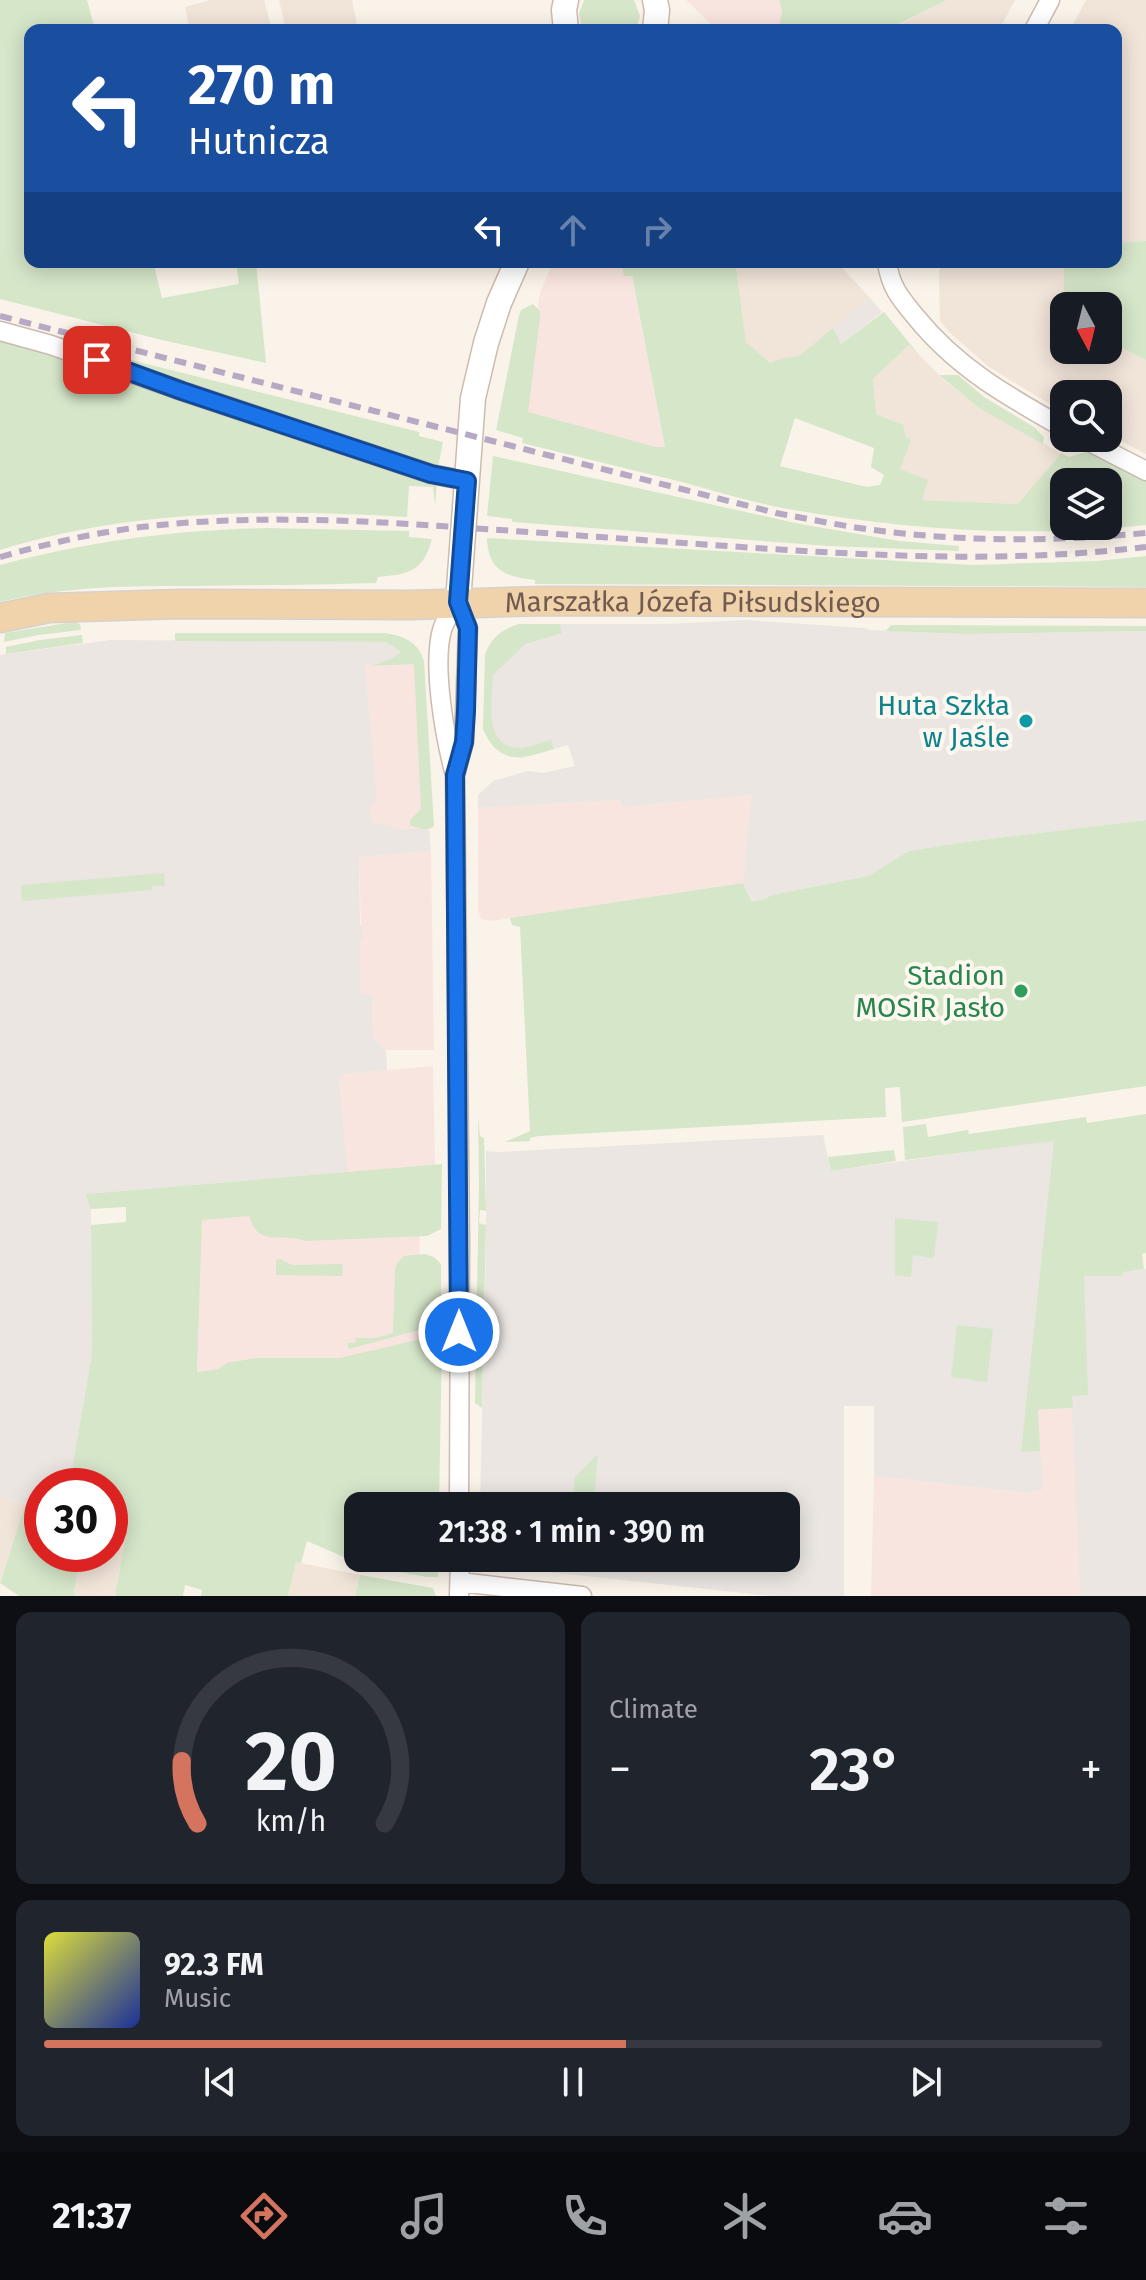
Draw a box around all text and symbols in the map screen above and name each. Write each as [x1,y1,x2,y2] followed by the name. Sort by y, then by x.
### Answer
[188,52,335,119] text: 270 m
[56,56,160,160] icon: left
[188,120,330,164] text: Hutnicza
[467,208,511,252] icon: left
[551,208,595,252] icon: ahead
[635,208,679,252] icon: right
[1050,292,1122,364] north arrow
[1050,292,1122,540] map controls
[63,326,131,394] pin
[75,338,119,382] icon: arrive
[1050,380,1122,452] button: search
[1050,468,1122,540] button: layers
[504,584,881,619] street label: Marszałka Józefa Piłsudskiego
[877,689,1010,754] place label: Huta Szkła w Jaśle
[1017,712,1035,730] marker: Huta Szkła w Jaśle
[856,959,1005,1024] place label: Stadion MOSiR Jasło
[1012,982,1030,1000] marker: Stadion MOSiR Jasło
[417,1290,501,1374] position arrow
[24,1468,128,1572] speed limit sign: 30
[439,1514,705,1550] text: 21:38 · 1 min · 390 m
[609,1694,698,1725] text: Climate
[245,1712,336,1812] text: 20
[809,1734,902,1806] text: 23°
[609,1743,631,1796] text: −
[1080,1743,1102,1796] text: +
[255,1804,326,1839] text: km/h
[164,1947,263,1983] text: 92.3 FM
[164,1983,231,2014] text: Music
[198,2060,242,2104] icon: previous
[551,2060,595,2104] icon: pause
[904,2060,948,2104] icon: next
[236,2188,292,2244] icon: directions
[396,2188,452,2244] icon: music
[557,2188,613,2244] icon: phone
[717,2188,773,2244] icon: climate
[877,2188,933,2244] icon: car
[1038,2188,1094,2244] icon: filters
[52,2194,131,2238] text: 21:37

